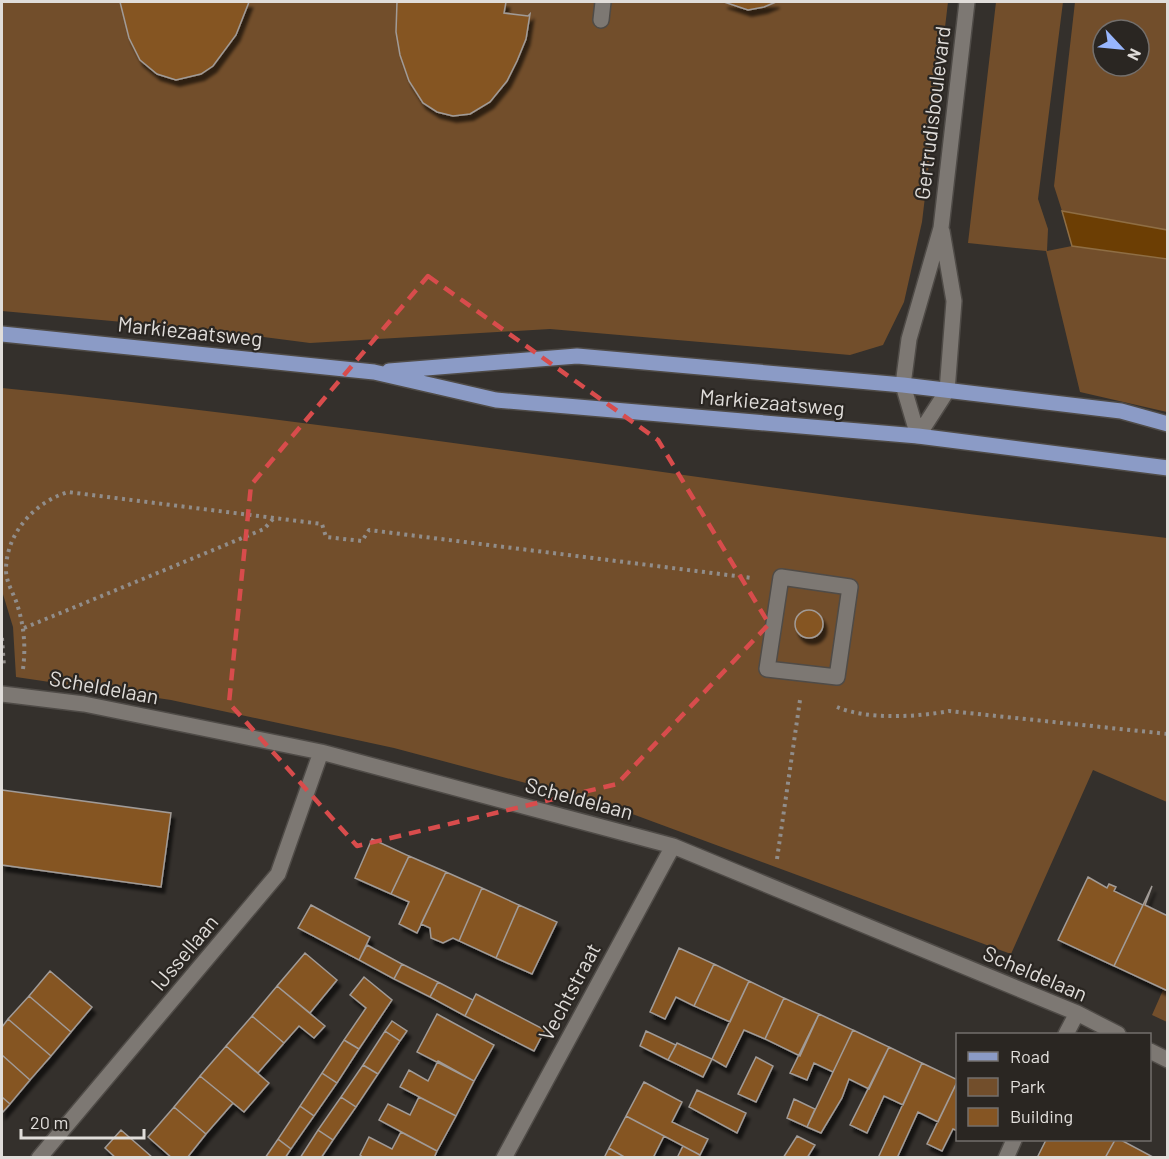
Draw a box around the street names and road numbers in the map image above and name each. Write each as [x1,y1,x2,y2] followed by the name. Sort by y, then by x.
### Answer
[908,25,955,201] street label: Gertrudisboulevard
[116,310,264,351] street label: Markiezaatsweg
[699,383,846,420] street label: Markiezaatsweg
[48,665,161,708] street label: Scheldelaan
[523,771,636,824] street label: Scheldelaan
[145,909,223,995] street label: IJssellaan
[533,938,605,1044] street label: Vechtstraat
[980,939,1091,1006] street label: Scheldelaan

